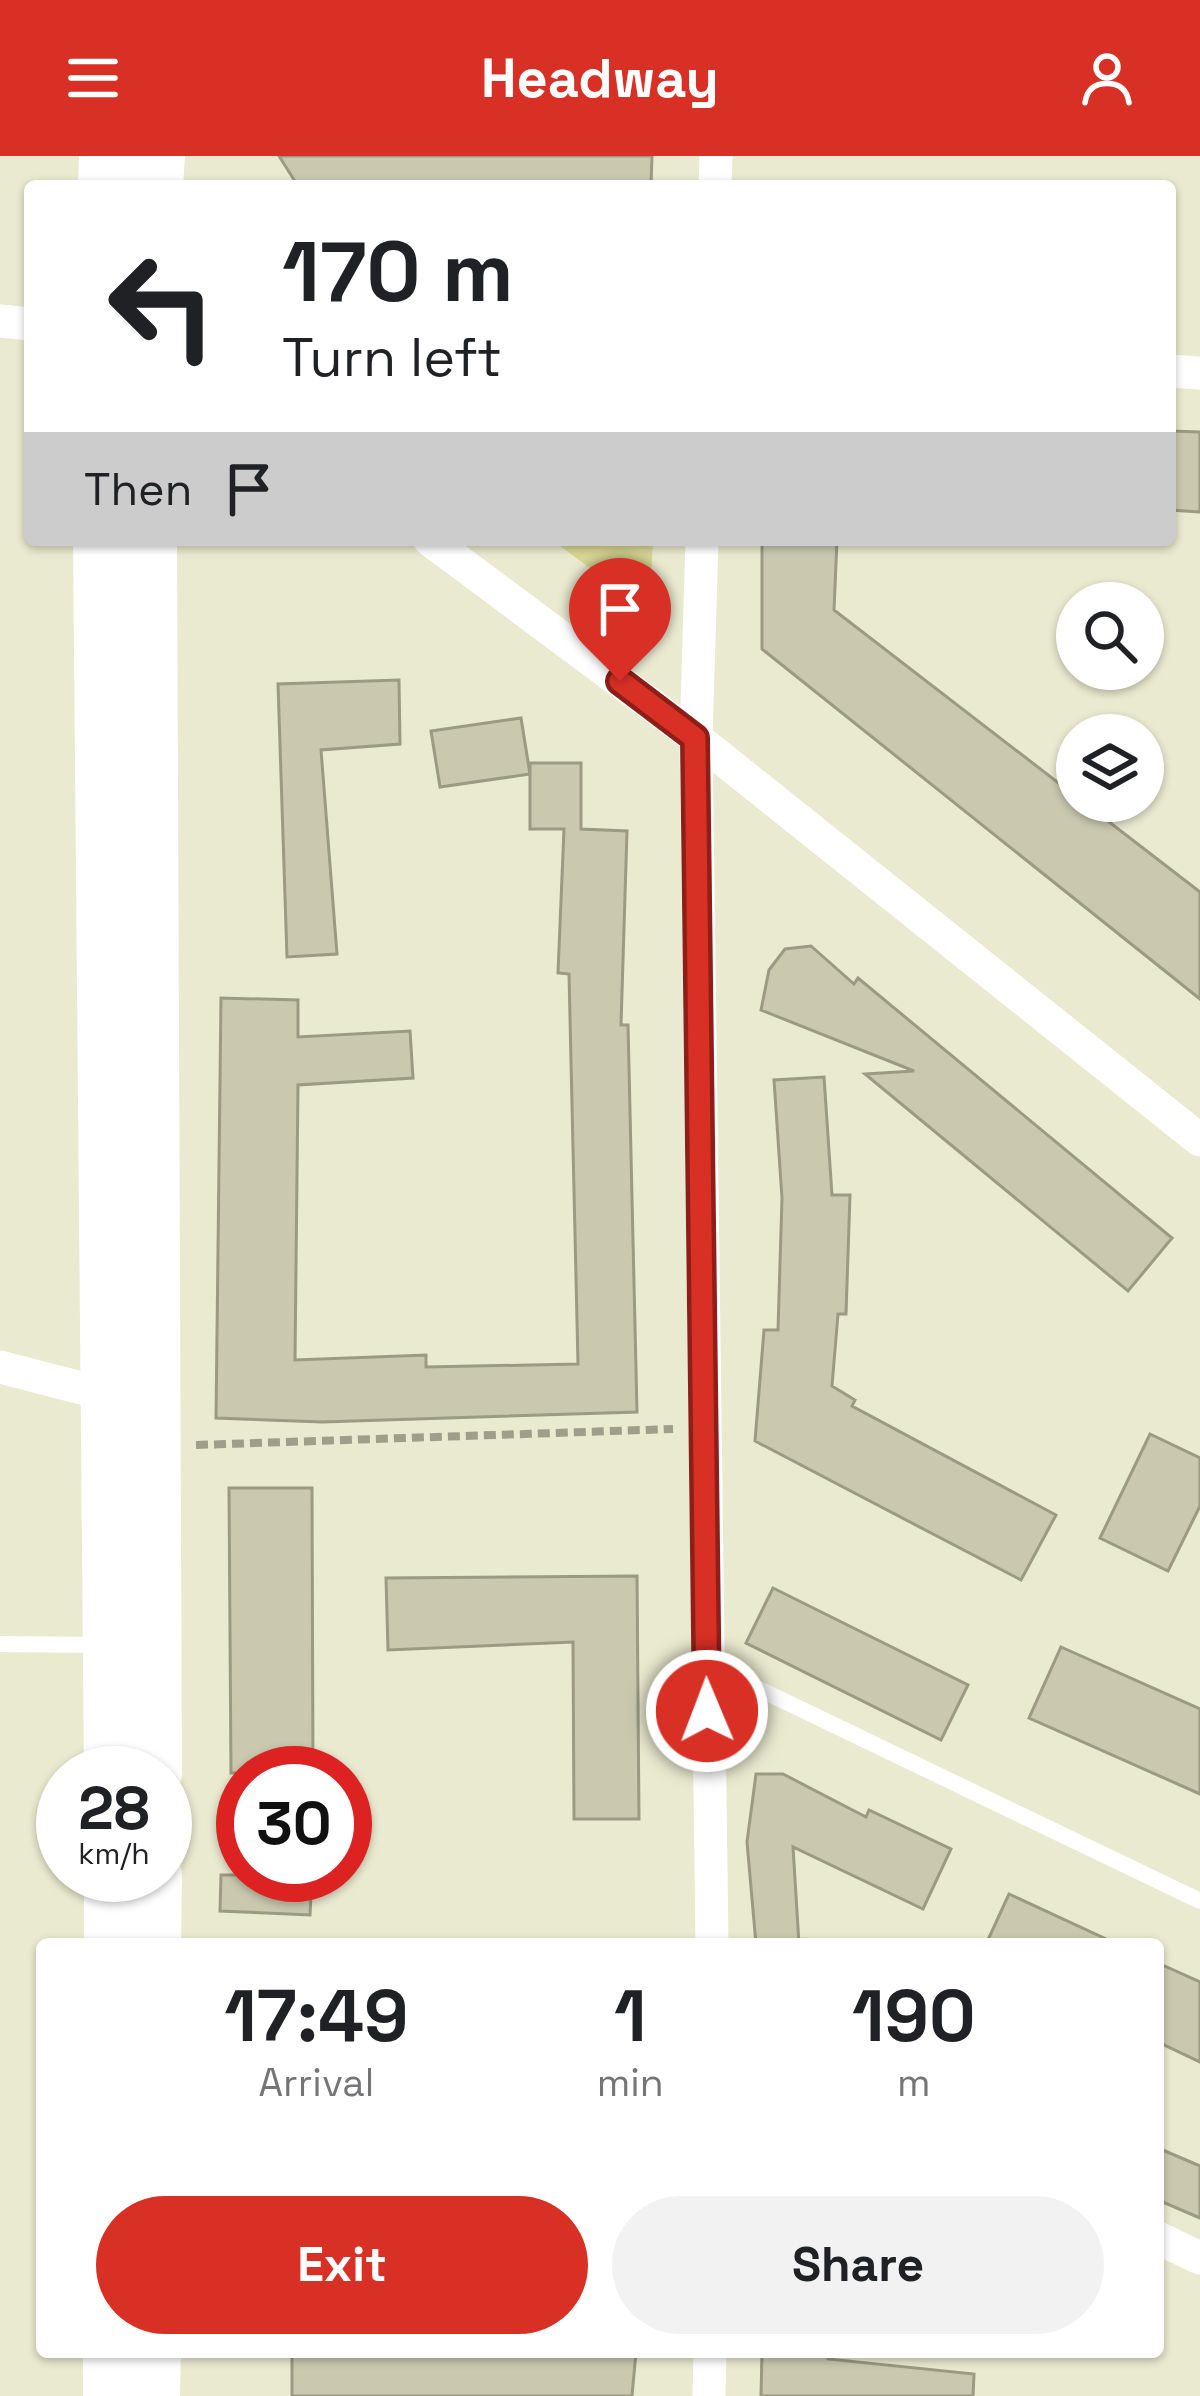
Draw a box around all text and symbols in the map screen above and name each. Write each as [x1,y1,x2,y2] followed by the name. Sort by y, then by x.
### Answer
[481,44,719,113] text: Headway
[60,45,126,111] icon: menu
[1074,45,1140,111] icon: person
[282,218,514,326] text: 170 m
[84,228,240,384] icon: left
[282,323,502,392] text: Turn left
[216,456,282,522] icon: arrive
[84,461,192,518] text: Then
[569,558,671,681] pin
[587,576,653,642] icon: arrive
[1056,582,1164,822] map controls
[1056,582,1164,690] button: search
[1056,714,1164,822] button: layers
[644,1648,770,1774] position arrow
[216,1746,372,1902] speed limit sign: 30
[78,1770,150,1847] text: 28
[78,1834,150,1873] text: km/h
[224,1970,408,2062] text: 17:49
[614,1970,647,2062] text: 1
[852,1970,976,2062] text: 190
[258,2058,374,2107] text: Arrival
[597,2058,664,2107] text: min
[897,2058,931,2107] text: m
[96,2196,588,2334] button: Exit
[612,2196,1104,2334] button: Share

